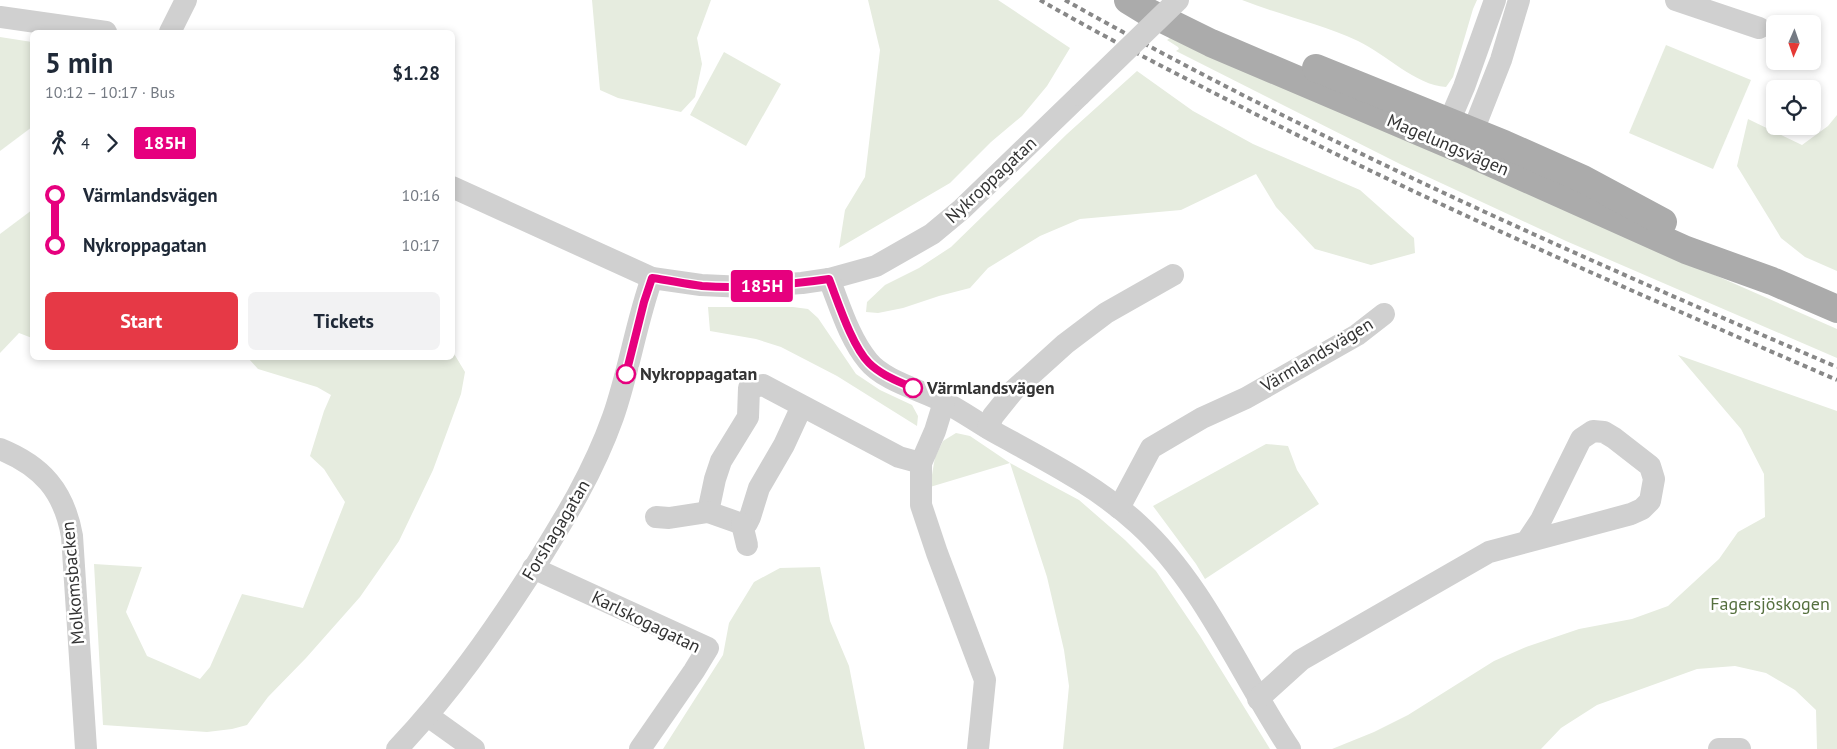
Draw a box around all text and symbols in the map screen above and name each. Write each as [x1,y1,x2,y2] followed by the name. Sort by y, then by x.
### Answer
[1766,15,1821,70] north arrow
[1766,15,1821,135] map controls
[45,44,113,81] text: 5 min
[392,61,440,85] text: $1.28
[1766,80,1821,135] button: locate
[45,82,175,102] text: 10:12 – 10:17 · Bus
[1384,108,1513,181] street label: Magelungsvägen
[45,129,73,157] icon: walk
[98,129,126,157] icon: forward
[144,131,186,154] text: 185H
[940,131,1041,228] street label: Nykroppagatan
[81,133,90,153] text: 4
[83,183,218,207] text: Värmlandsvägen
[402,185,440,205] text: 10:16
[83,233,207,257] text: Nykroppagatan
[402,235,440,255] text: 10:17
[727,270,797,302] line badge: 185H
[741,274,783,297] text: 185H
[45,292,238,350] button: Start
[248,292,440,350] button: Tickets
[1256,312,1377,398] street label: Värmlandsvägen
[640,362,757,385] place label: Nykroppagatan
[616,364,636,384] marker: Nykroppagatan
[926,376,1055,399] place label: Värmlandsvägen
[903,378,923,398] marker: Värmlandsvägen
[516,475,595,584] street label: Forshagagatan
[56,520,89,646] street label: Molkomsbacken
[588,585,705,658] street label: Karlskogagatan
[1710,592,1830,615] park label: Fagersjöskogen

